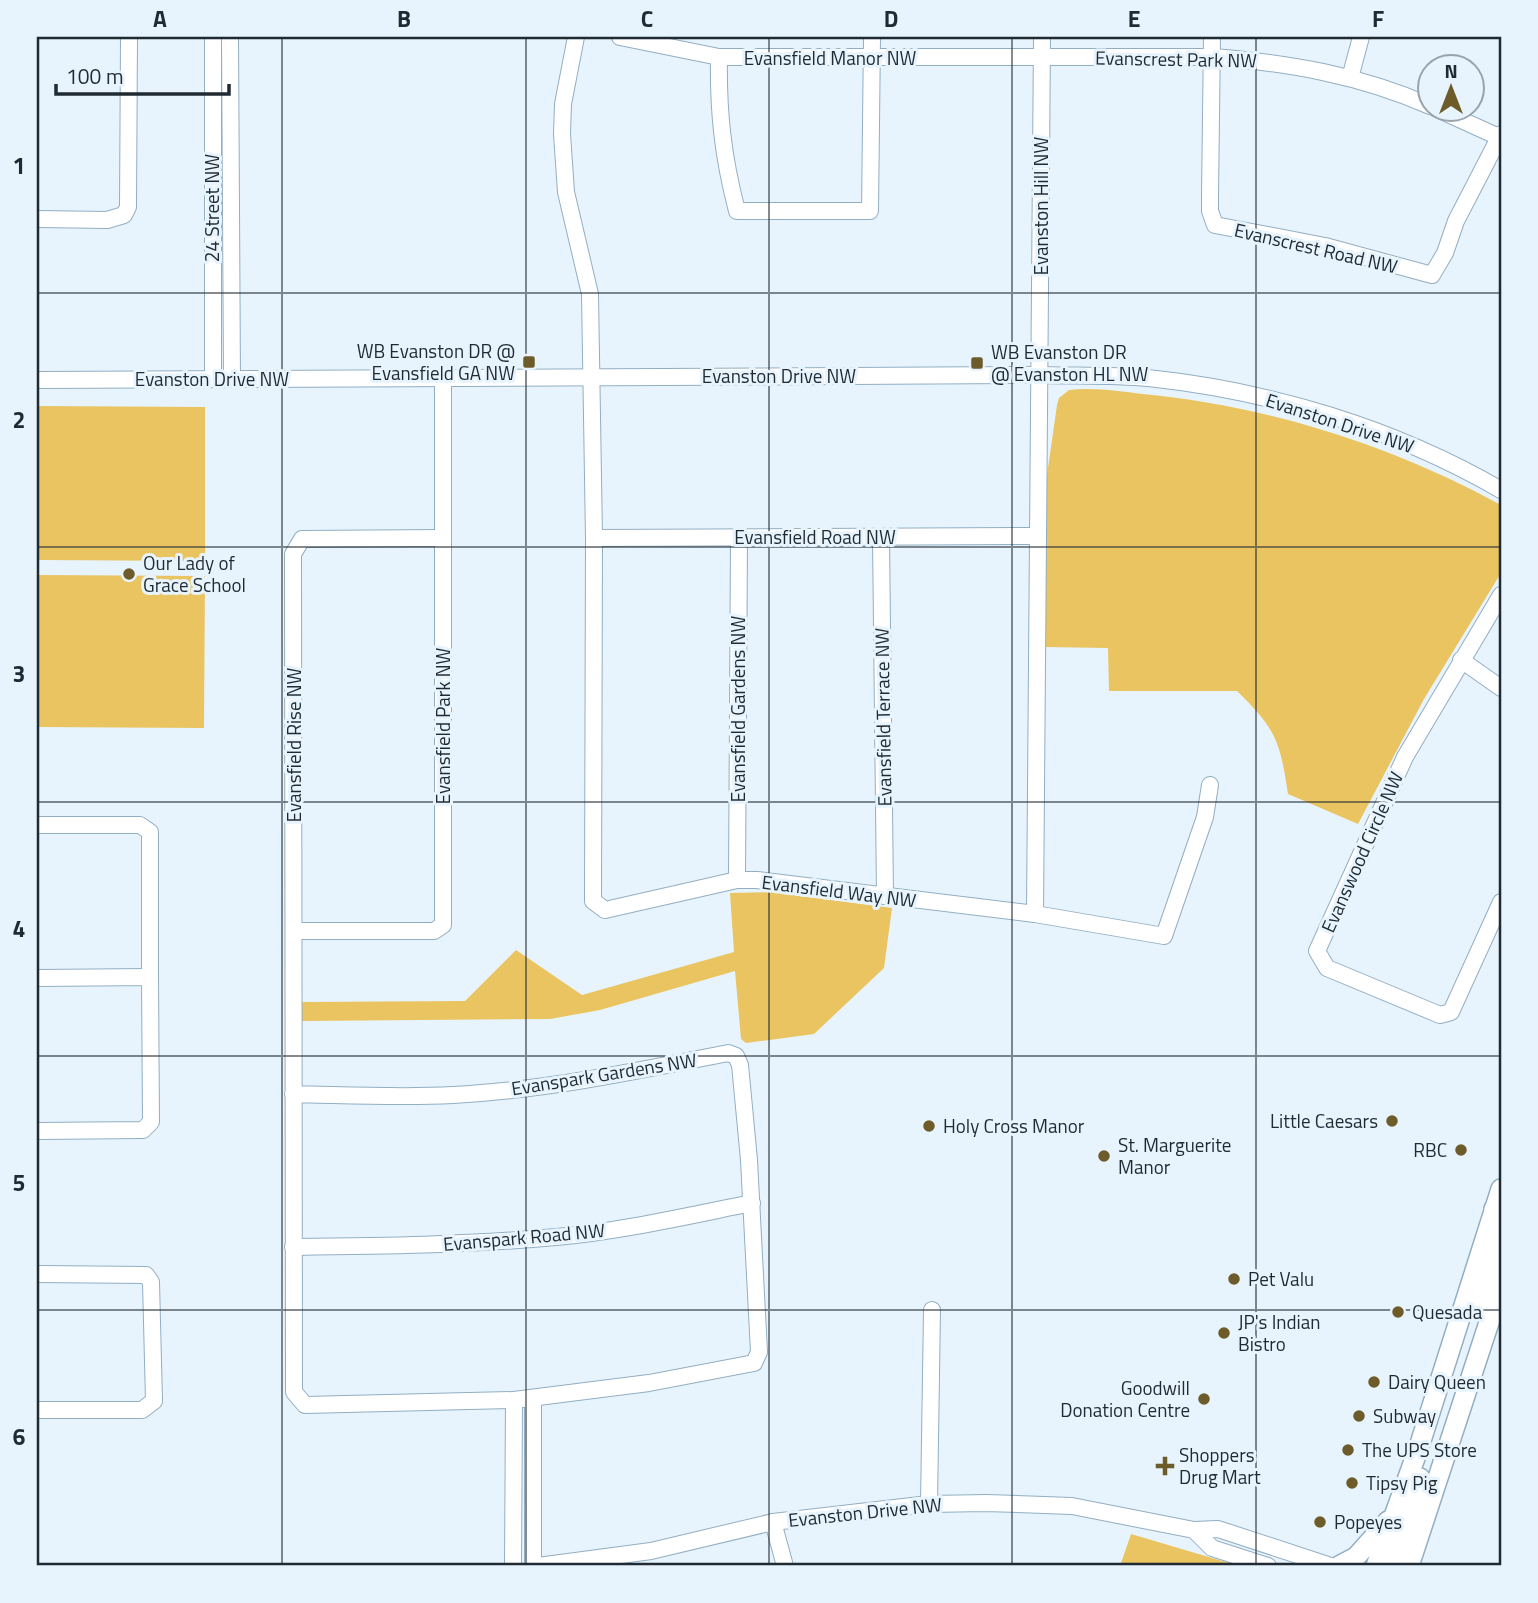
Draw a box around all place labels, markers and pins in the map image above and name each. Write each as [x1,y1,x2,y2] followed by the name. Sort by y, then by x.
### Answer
[357,336,515,387] place label: WB Evanston DR @ Evansfield GA NW
[991,337,1149,388] place label: WB Evanston DR @ Evanston HL NW
[521,354,537,370] marker: WB Evanston DR @ Evansfield GA NW
[969,355,985,371] marker: WB Evanston DR @ Evanston HL NW
[143,548,246,599] place label: Our Lady of Grace School
[121,566,137,582] marker: Our Lady of Grace School
[1270,1106,1378,1135] place label: Little Caesars
[943,1111,1085,1140] place label: Holy Cross Manor
[1384,1113,1400,1129] marker: Little Caesars
[921,1118,937,1134] marker: Holy Cross Manor
[1118,1130,1231,1181] place label: St. Marguerite Manor
[1413,1135,1447,1164] place label: RBC
[1453,1142,1469,1158] marker: RBC
[1096,1148,1112,1164] marker: St. Marguerite Manor
[1248,1264,1314,1293] place label: Pet Valu
[1226,1271,1242,1287] marker: Pet Valu
[1412,1297,1483,1326] place label: Quesada
[1390,1304,1406,1320] marker: Quesada
[1238,1307,1320,1358] place label: JP's Indian Bistro
[1216,1325,1232,1341] marker: JP's Indian Bistro
[1388,1367,1486,1396] place label: Dairy Queen
[1060,1373,1190,1424] place label: Goodwill Donation Centre
[1366,1374,1382,1390] marker: Dairy Queen
[1196,1391,1212,1407] marker: Goodwill Donation Centre
[1373,1401,1436,1430] place label: Subway
[1351,1408,1367,1424] marker: Subway
[1362,1435,1477,1464] place label: The UPS Store
[1179,1440,1261,1491] place label: Shoppers Drug Mart
[1340,1442,1356,1458] marker: The UPS Store
[1157,1458,1173,1474] marker: Shoppers Drug Mart
[1366,1468,1438,1497] place label: Tipsy Pig
[1344,1475,1360,1491] marker: Tipsy Pig
[1334,1507,1402,1536] place label: Popeyes
[1312,1514,1328,1530] marker: Popeyes

